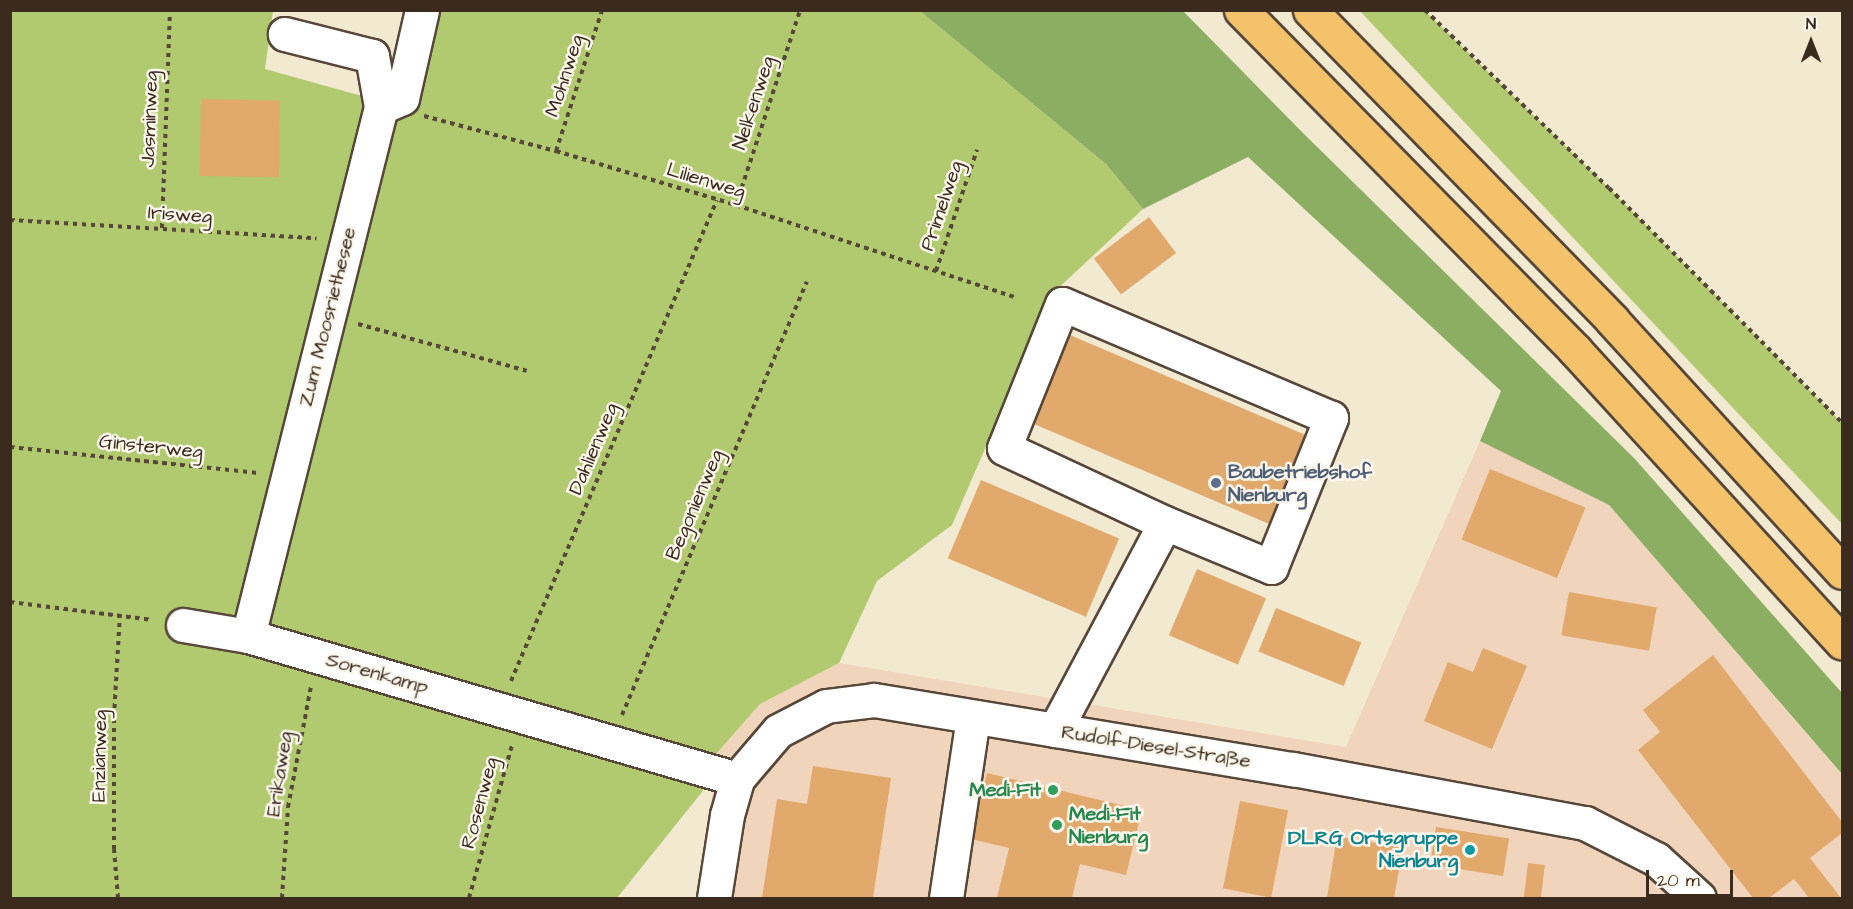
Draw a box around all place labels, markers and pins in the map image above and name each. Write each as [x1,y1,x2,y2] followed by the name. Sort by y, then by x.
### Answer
[1228,460,1372,507] place label: Baubetriebshof Nienburg
[1209,476,1223,490] marker: Baubetriebshof Nienburg
[969,778,1041,802] place label: Medi-Fit
[1046,783,1060,797] marker: Medi-Fit
[1069,802,1148,849] place label: Medi-Fit Nienburg
[1050,818,1064,832] marker: Medi-Fit Nienburg
[1288,826,1458,873] place label: DLRG Ortsgruppe Nienburg
[1463,843,1477,857] marker: DLRG Ortsgruppe Nienburg

